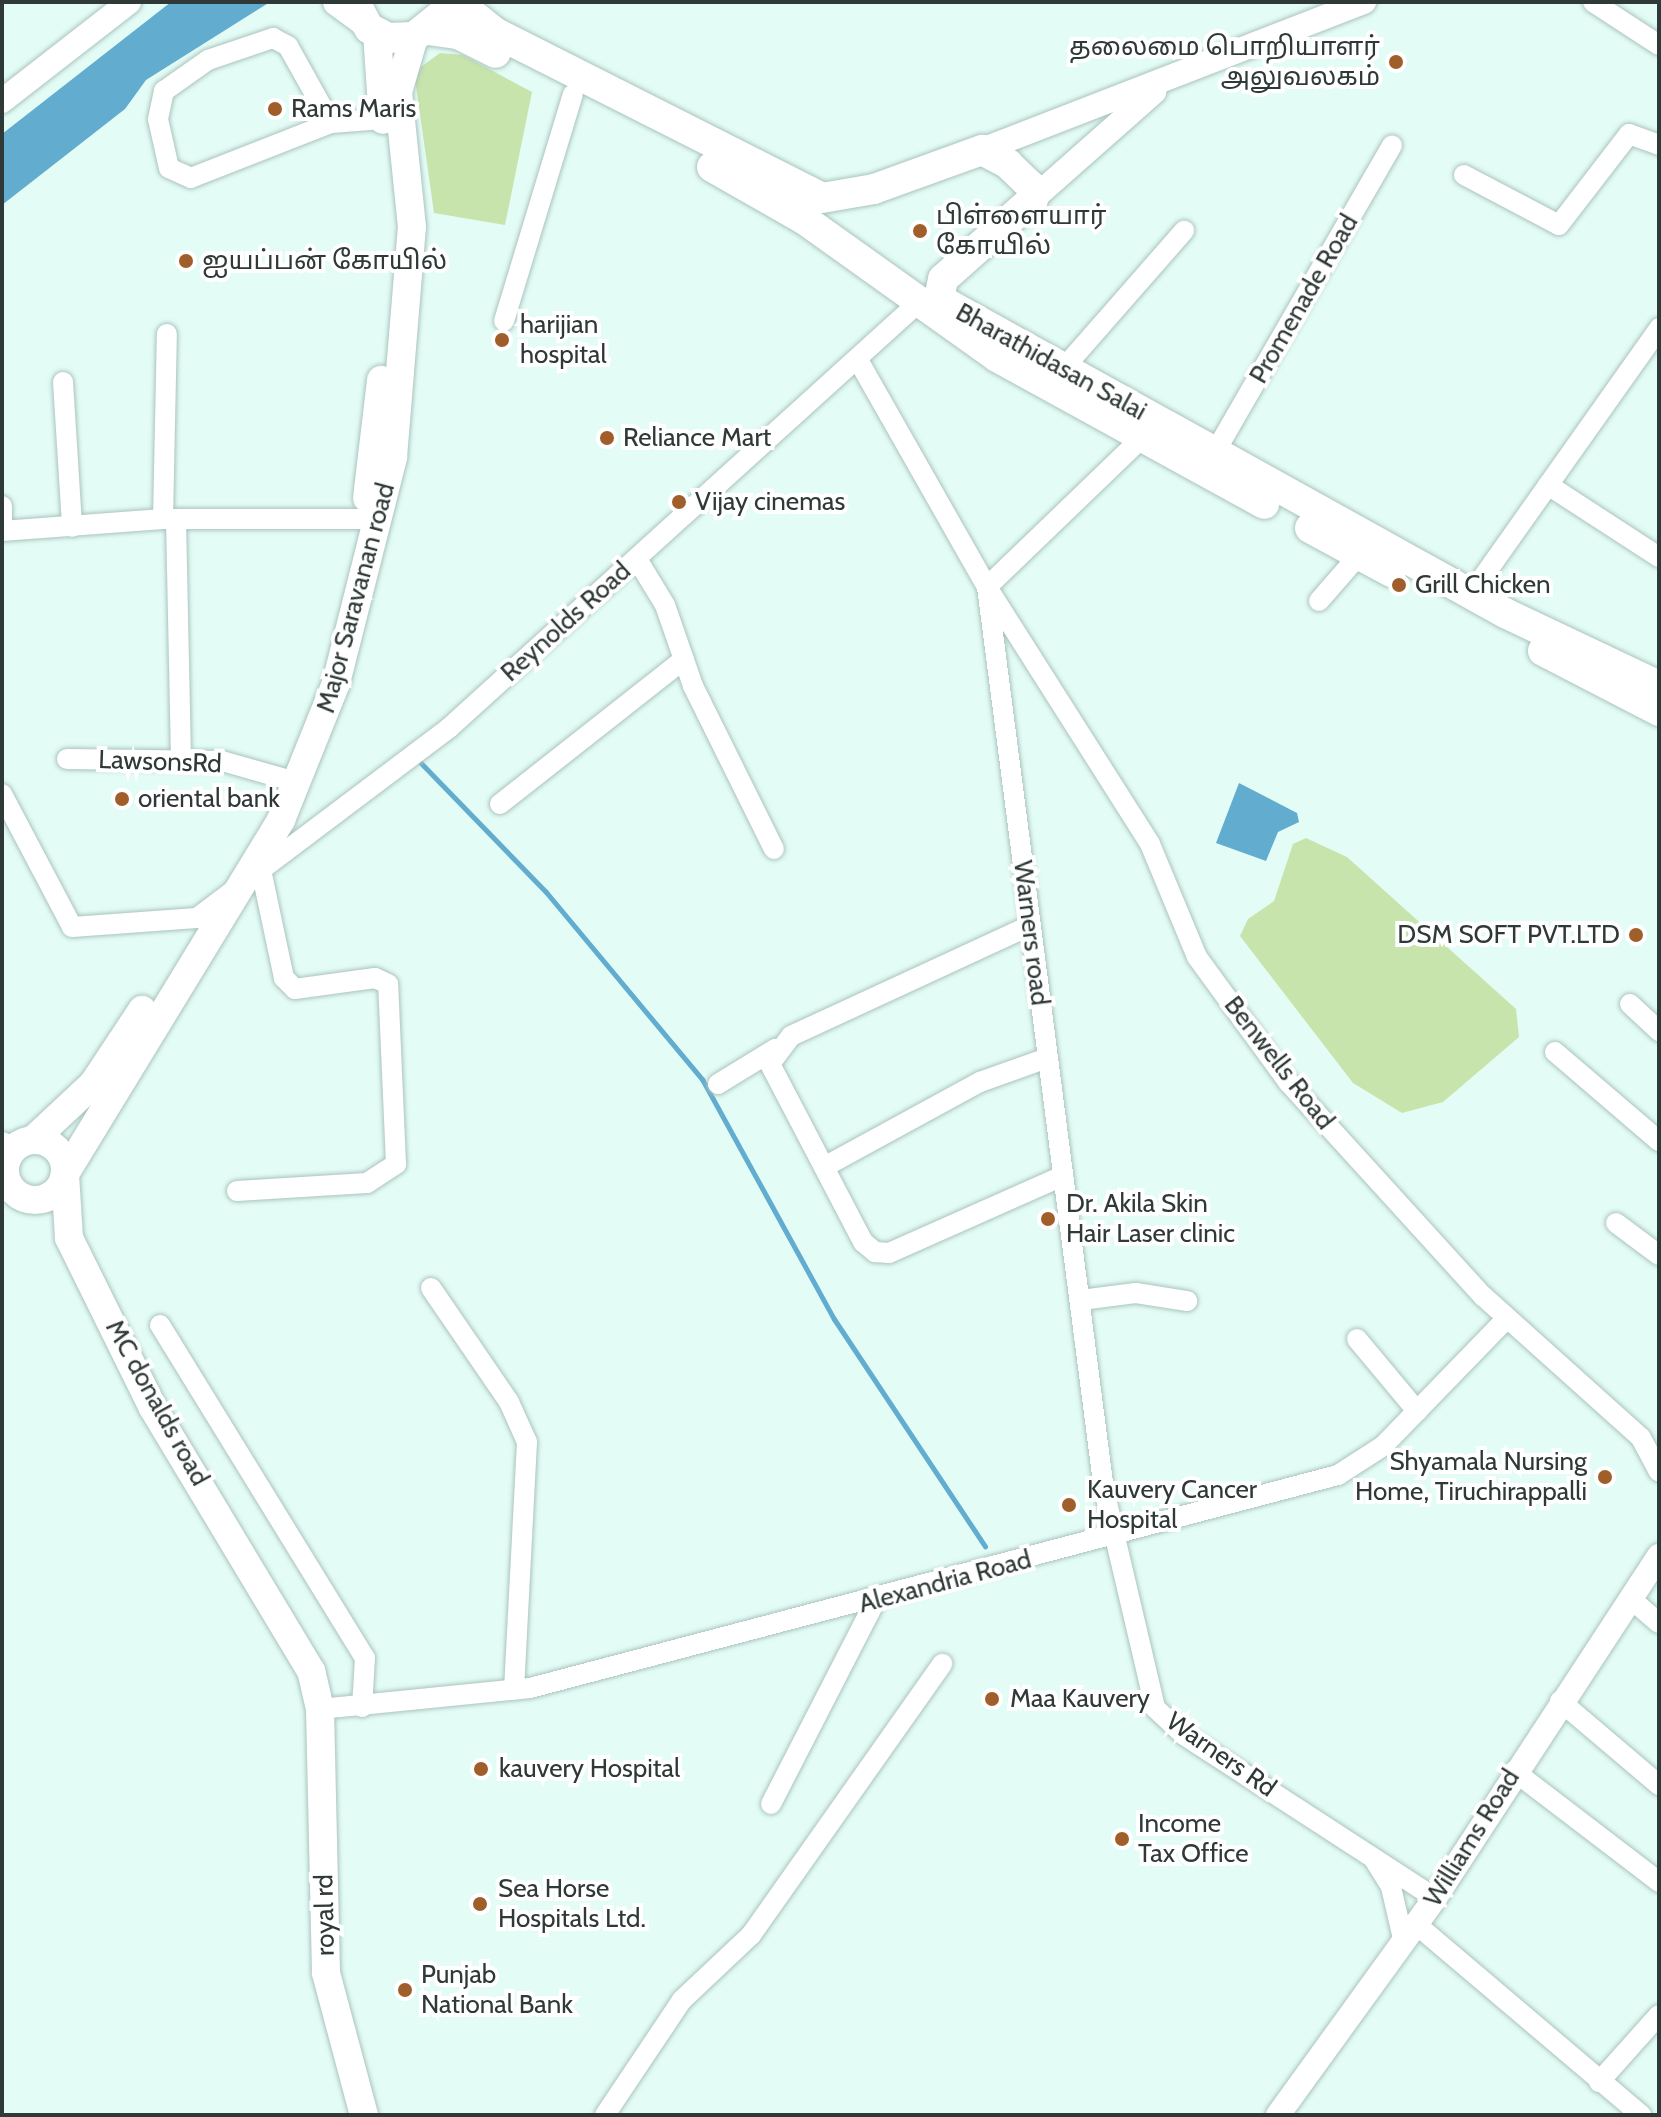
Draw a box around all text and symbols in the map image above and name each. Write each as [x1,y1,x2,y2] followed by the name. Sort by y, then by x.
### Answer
[1069,31,1380,92] place label: தலைமை பொறியாளர் அலுவலகம்
[1387,53,1405,71] marker: தலைமை பொறியாளர் அலுவலகம்
[291,93,416,125] place label: Rams Maris
[266,100,284,118] marker: Rams Maris
[936,200,1106,262] place label: பிள்ளையார் கோயில்
[1243,209,1365,389] street label: Promenade Road
[911,222,929,240] marker: பிள்ளையார் கோயில்
[202,245,447,277] place label: ஐயப்பன் கோயில்
[177,252,195,270] marker: ஐயப்பன் கோயில்
[950,297,1152,427] street label: Bharathidasan Salai
[520,309,607,370] place label: harijian hospital
[491,329,513,351] marker: harijian hospital
[623,422,771,454] place label: Reliance Mart
[598,429,616,447] marker: Reliance Mart
[310,480,402,716] street label: Major Saravanan road
[695,486,845,518] place label: Vijay cinemas
[670,493,688,511] marker: Vijay cinemas
[495,556,637,688] street label: Reynolds Road
[1415,569,1551,601] place label: Grill Chicken
[1390,576,1408,594] marker: Grill Chicken
[98,744,222,780] street label: LawsonsRd
[138,783,280,815] place label: oriental bank
[113,790,131,808] marker: oriental bank
[1007,859,1055,1007] street label: Warners road
[1397,919,1620,951] place label: DSM SOFT PVT.LTD
[1627,926,1645,944] marker: DSM SOFT PVT.LTD
[1217,990,1341,1136] street label: Benwells Road
[1066,1188,1235,1250] place label: Dr. Akila Skin Hair Laser clinic
[1037,1208,1059,1230] marker: Dr. Akila Skin Hair Laser clinic
[99,1315,215,1491] street label: MC donalds road
[1355,1446,1587,1508] place label: Shyamala Nursing Home, Tiruchirappalli
[1594,1466,1616,1488] marker: Shyamala Nursing Home, Tiruchirappalli
[1087,1474,1257,1536] place label: Kauvery Cancer Hospital
[1058,1494,1080,1516] marker: Kauvery Cancer Hospital
[855,1544,1035,1620] street label: Alexandria Road
[1010,1683,1150,1715] place label: Maa Kauvery
[981,1688,1003,1710] marker: Maa Kauvery
[1160,1706,1282,1804] street label: Warners Rd
[499,1753,680,1785] place label: kauvery Hospital
[470,1758,492,1780] marker: kauvery Hospital
[1417,1764,1527,1912] street label: Williams Road
[1138,1808,1248,1870] place label: Income Tax Office
[1113,1830,1131,1848] marker: Income Tax Office
[498,1873,646,1934] place label: Sea Horse Hospitals Ltd.
[309,1874,341,1956] street label: royal rd
[469,1893,491,1915] marker: Sea Horse Hospitals Ltd.
[421,1959,573,2020] place label: Punjab National Bank
[396,1981,414,1999] marker: Punjab National Bank

